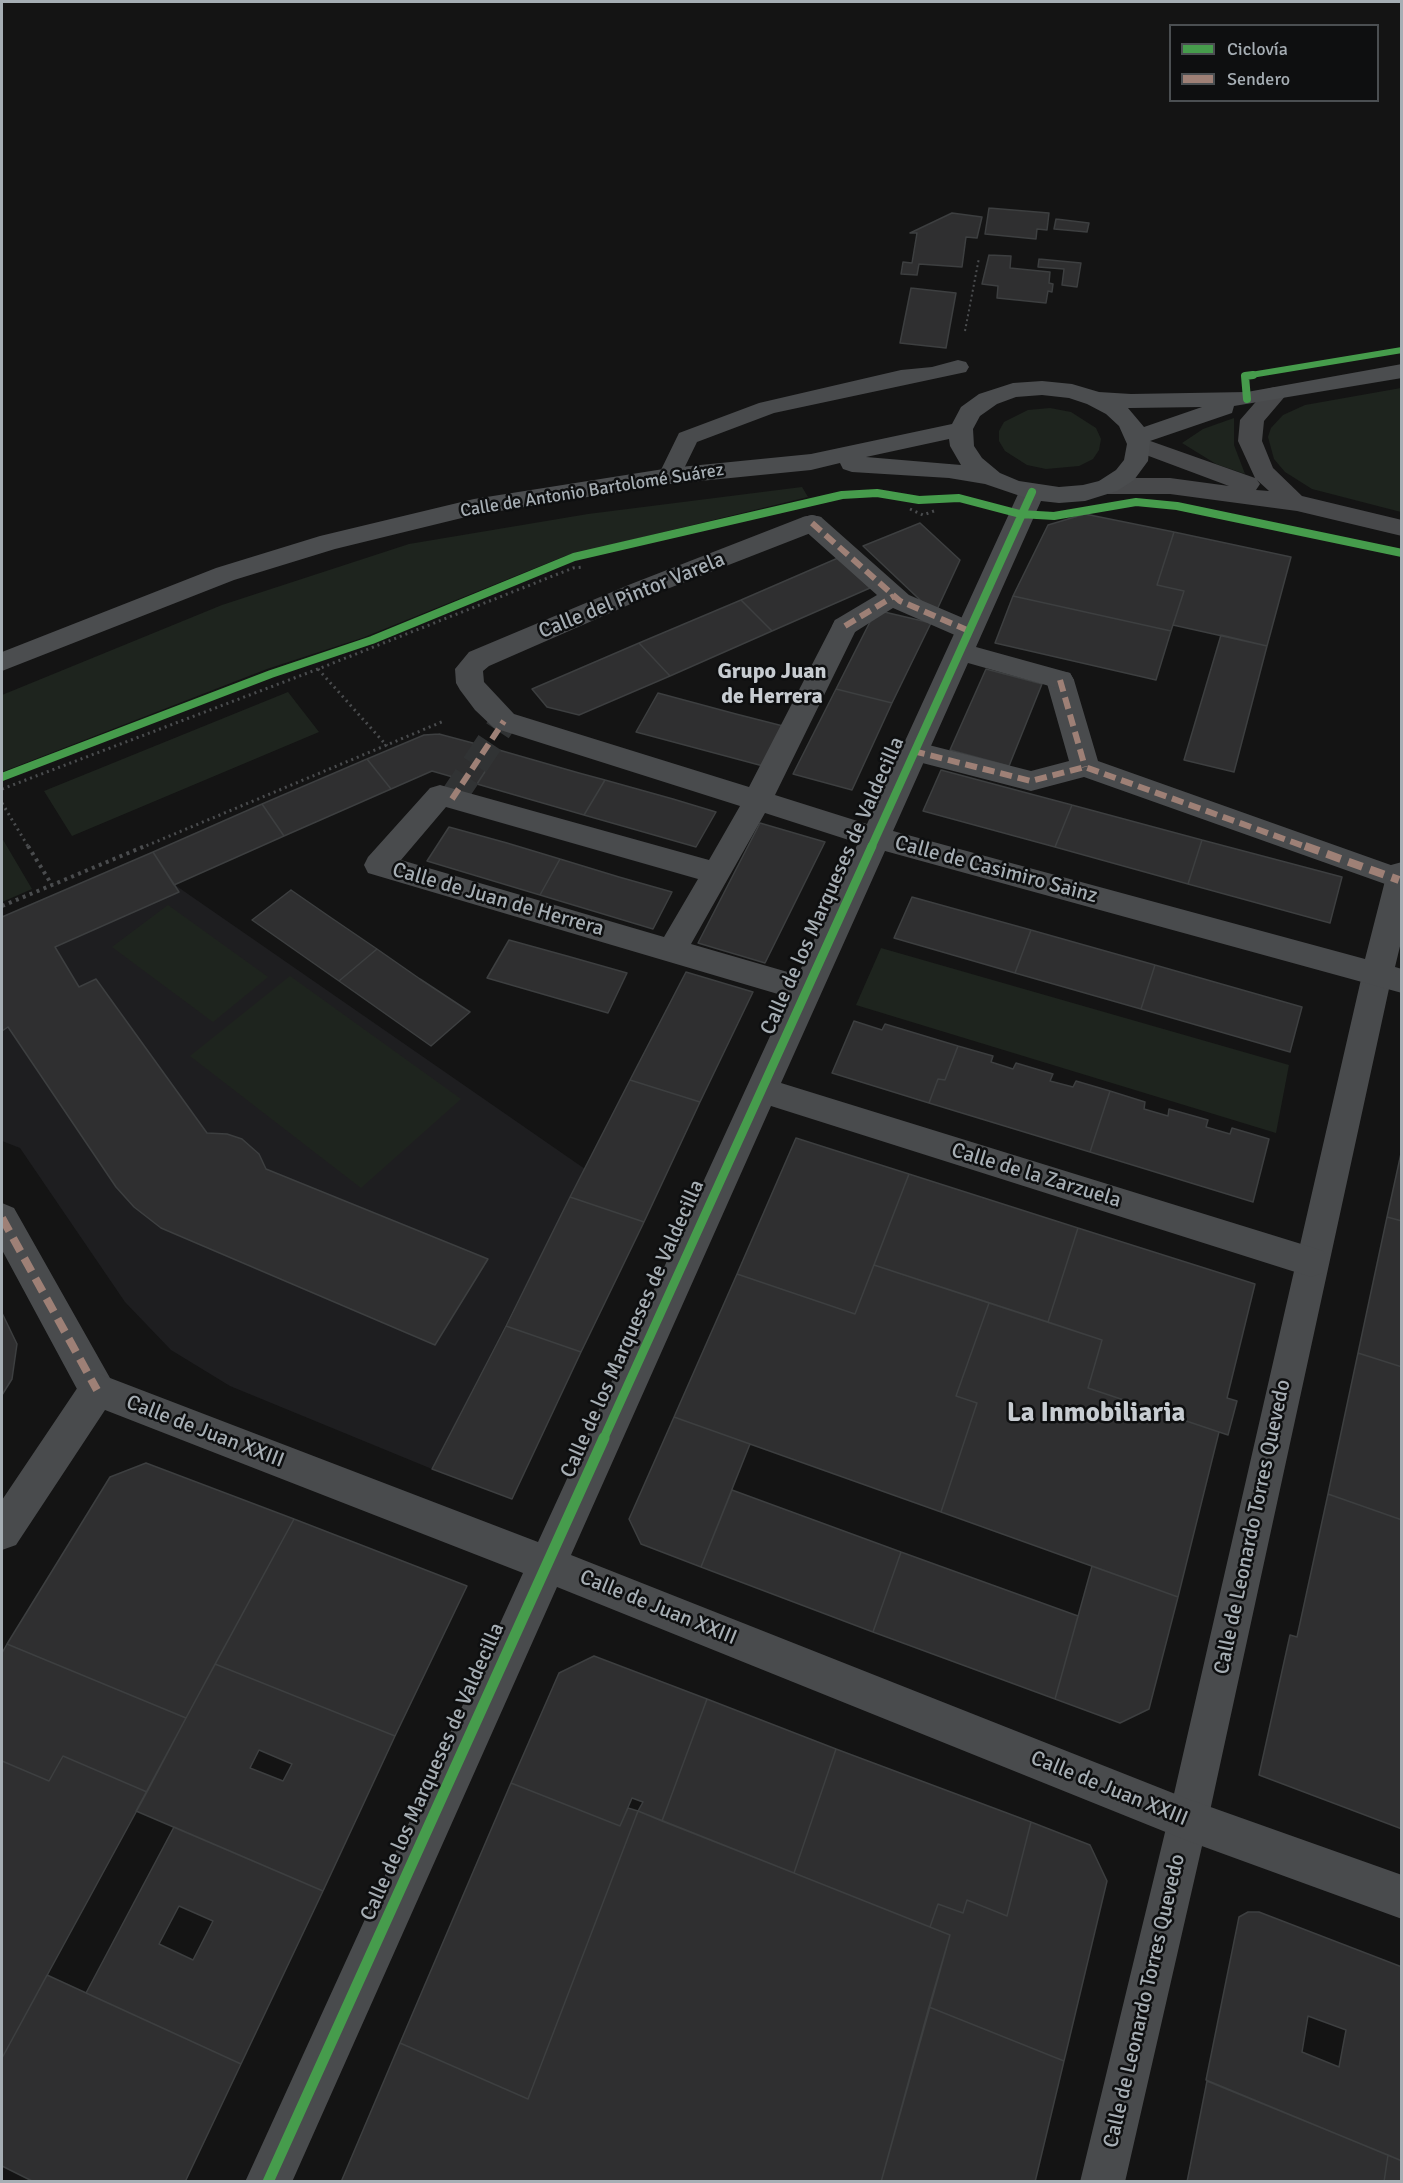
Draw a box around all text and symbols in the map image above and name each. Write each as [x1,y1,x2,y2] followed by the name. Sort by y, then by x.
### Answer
[1169,24,1379,102] legend
[1227,38,1288,60] text: Ciclovía
[1227,68,1290,90] text: Sendero
[459,459,725,523] street label: Calle de Antonio Bartolomé Suárez
[535,547,729,645] street label: Calle del Pintor Varela
[717,659,827,710] district label: Grupo Juan de Herrera
[756,733,910,1039] street label: Calle de los Marqueses de Valdecilla
[892,831,1100,909] street label: Calle de Casimiro Sainz
[389,858,607,942] street label: Calle de Juan de Herrera
[948,1138,1124,1214] street label: Calle de la Zarzuela
[556,1176,710,1482] street label: Calle de los Marqueses de Valdecilla
[1209,1377,1297,1677] street label: Calle de Leonardo Torres Quevedo
[122,1390,288,1474] street label: Calle de Juan XXIII
[1007,1398,1185,1430] district label: La Inmobiliaria
[576,1565,740,1651] street label: Calle de Juan XXIII
[356,1619,510,1925] street label: Calle de los Marqueses de Valdecilla
[1027,1746,1191,1832] street label: Calle de Juan XXIII
[1099,1852,1191,2150] street label: Calle de Leonardo Torres Quevedo

